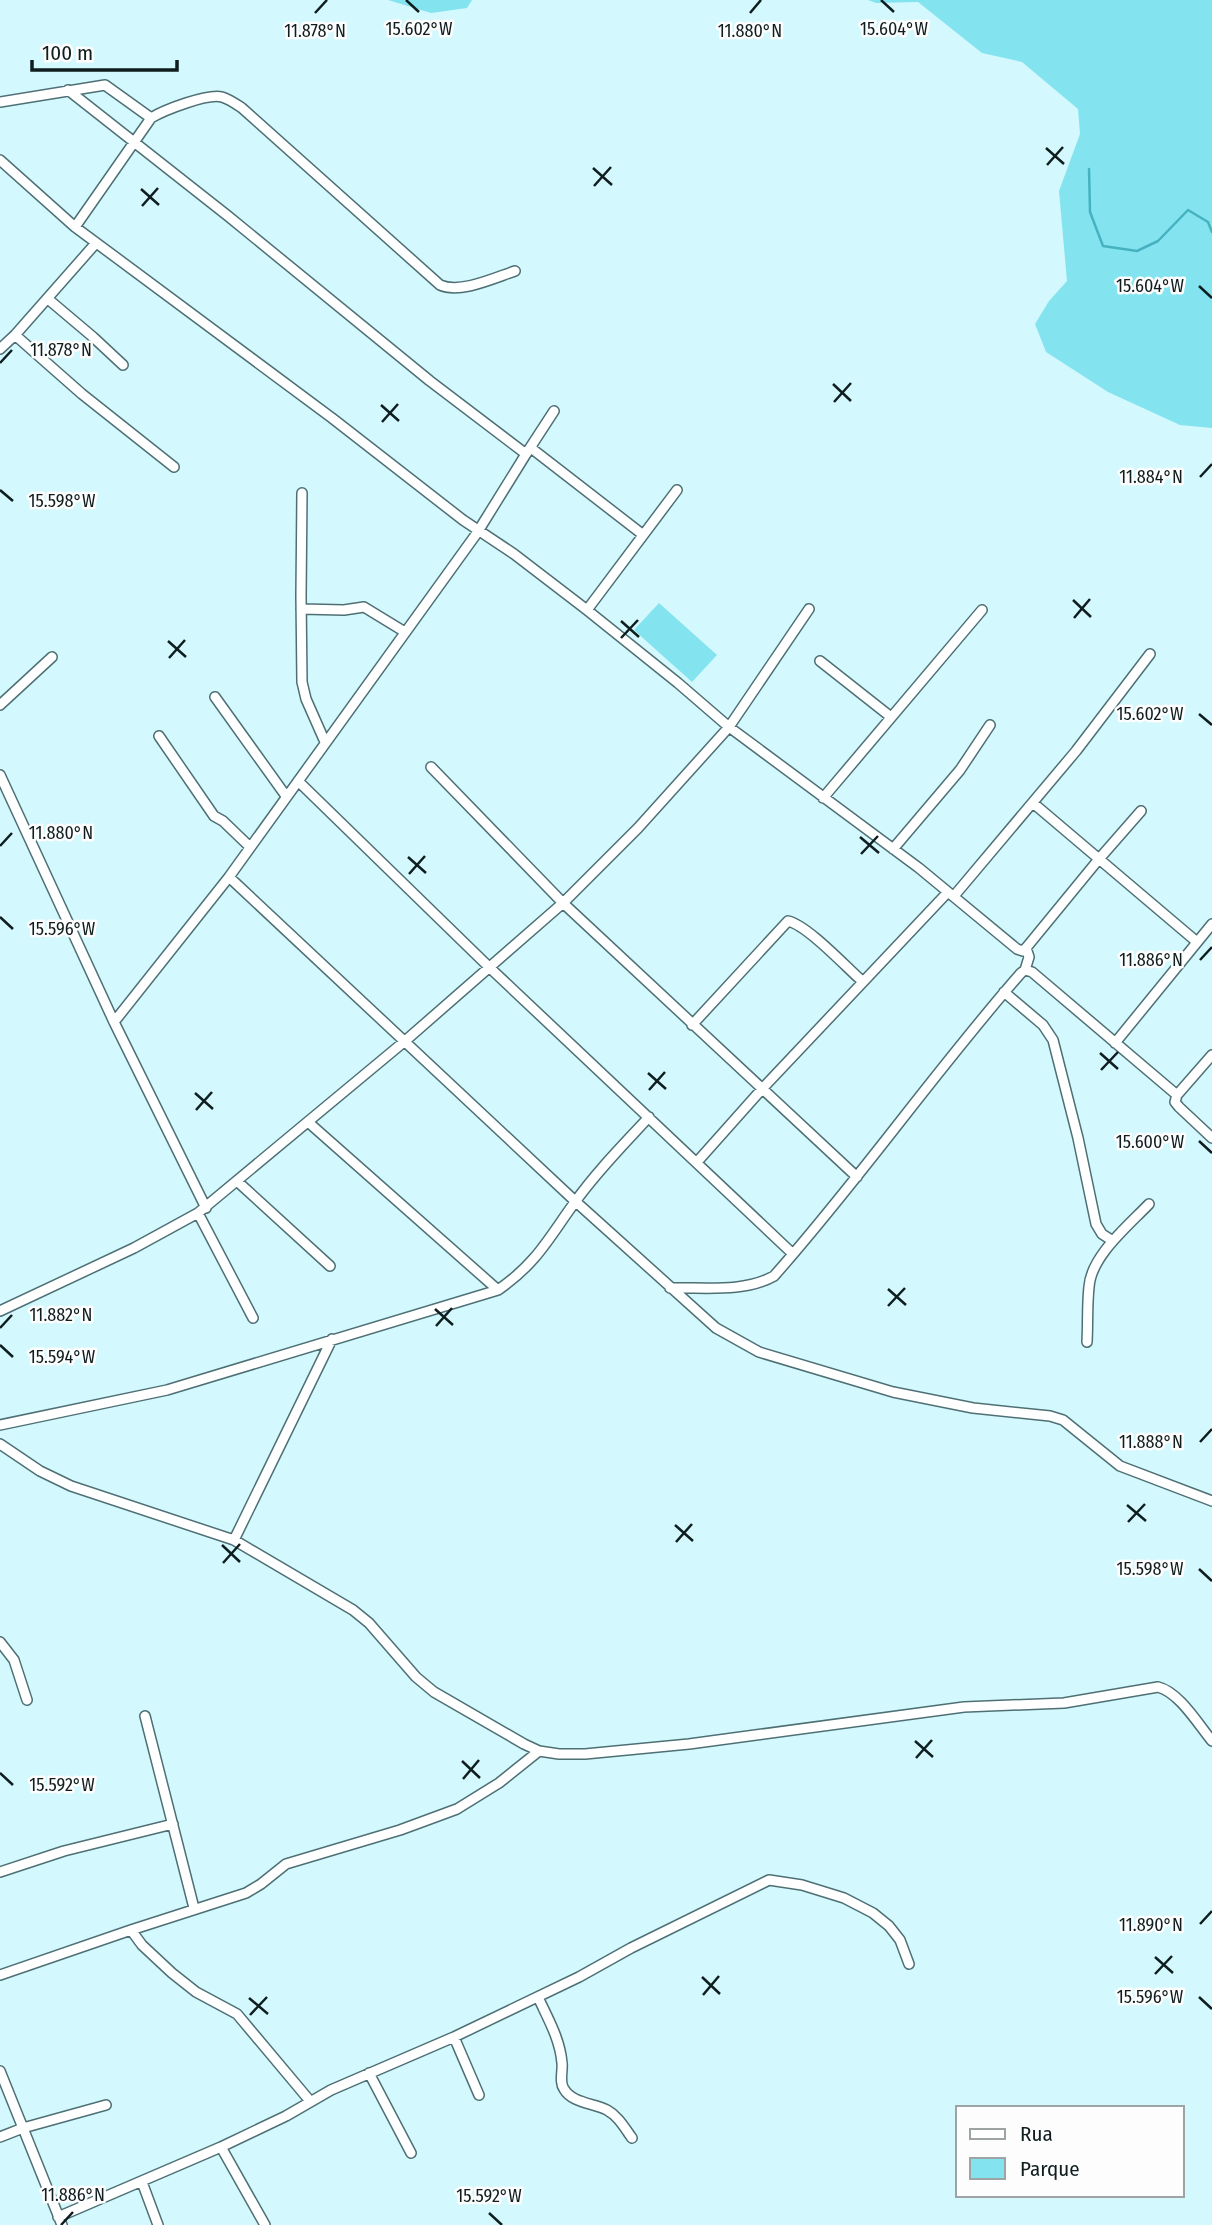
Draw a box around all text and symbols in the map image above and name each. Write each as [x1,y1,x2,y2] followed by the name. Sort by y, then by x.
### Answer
[386,18,453,40] text: 15.602°W
[860,18,928,40] text: 15.604°W
[284,20,346,42] text: 11.878°N
[718,20,782,42] text: 11.880°N
[32,28,177,72] scale bar
[42,40,93,66] text: 100 m
[1116,275,1184,297] text: 15.604°W
[30,339,92,361] text: 11.878°N
[1119,466,1183,488] text: 11.884°N
[29,490,96,512] text: 15.598°W
[1117,703,1184,725] text: 15.602°W
[29,822,93,844] text: 11.880°N
[29,918,96,940] text: 15.596°W
[1119,949,1183,971] text: 11.886°N
[1116,1131,1185,1153] text: 15.600°W
[30,1304,92,1326] text: 11.882°N
[29,1346,96,1368] text: 15.594°W
[1119,1431,1183,1453] text: 11.888°N
[1117,1558,1184,1580] text: 15.598°W
[29,1774,95,1796] text: 15.592°W
[1119,1914,1183,1936] text: 11.890°N
[1117,1986,1184,2008] text: 15.596°W
[956,2106,1184,2197] legend
[1020,2121,1053,2147] text: Rua
[1020,2156,1080,2182] text: Parque
[41,2184,105,2206] text: 11.886°N
[456,2185,522,2207] text: 15.592°W

